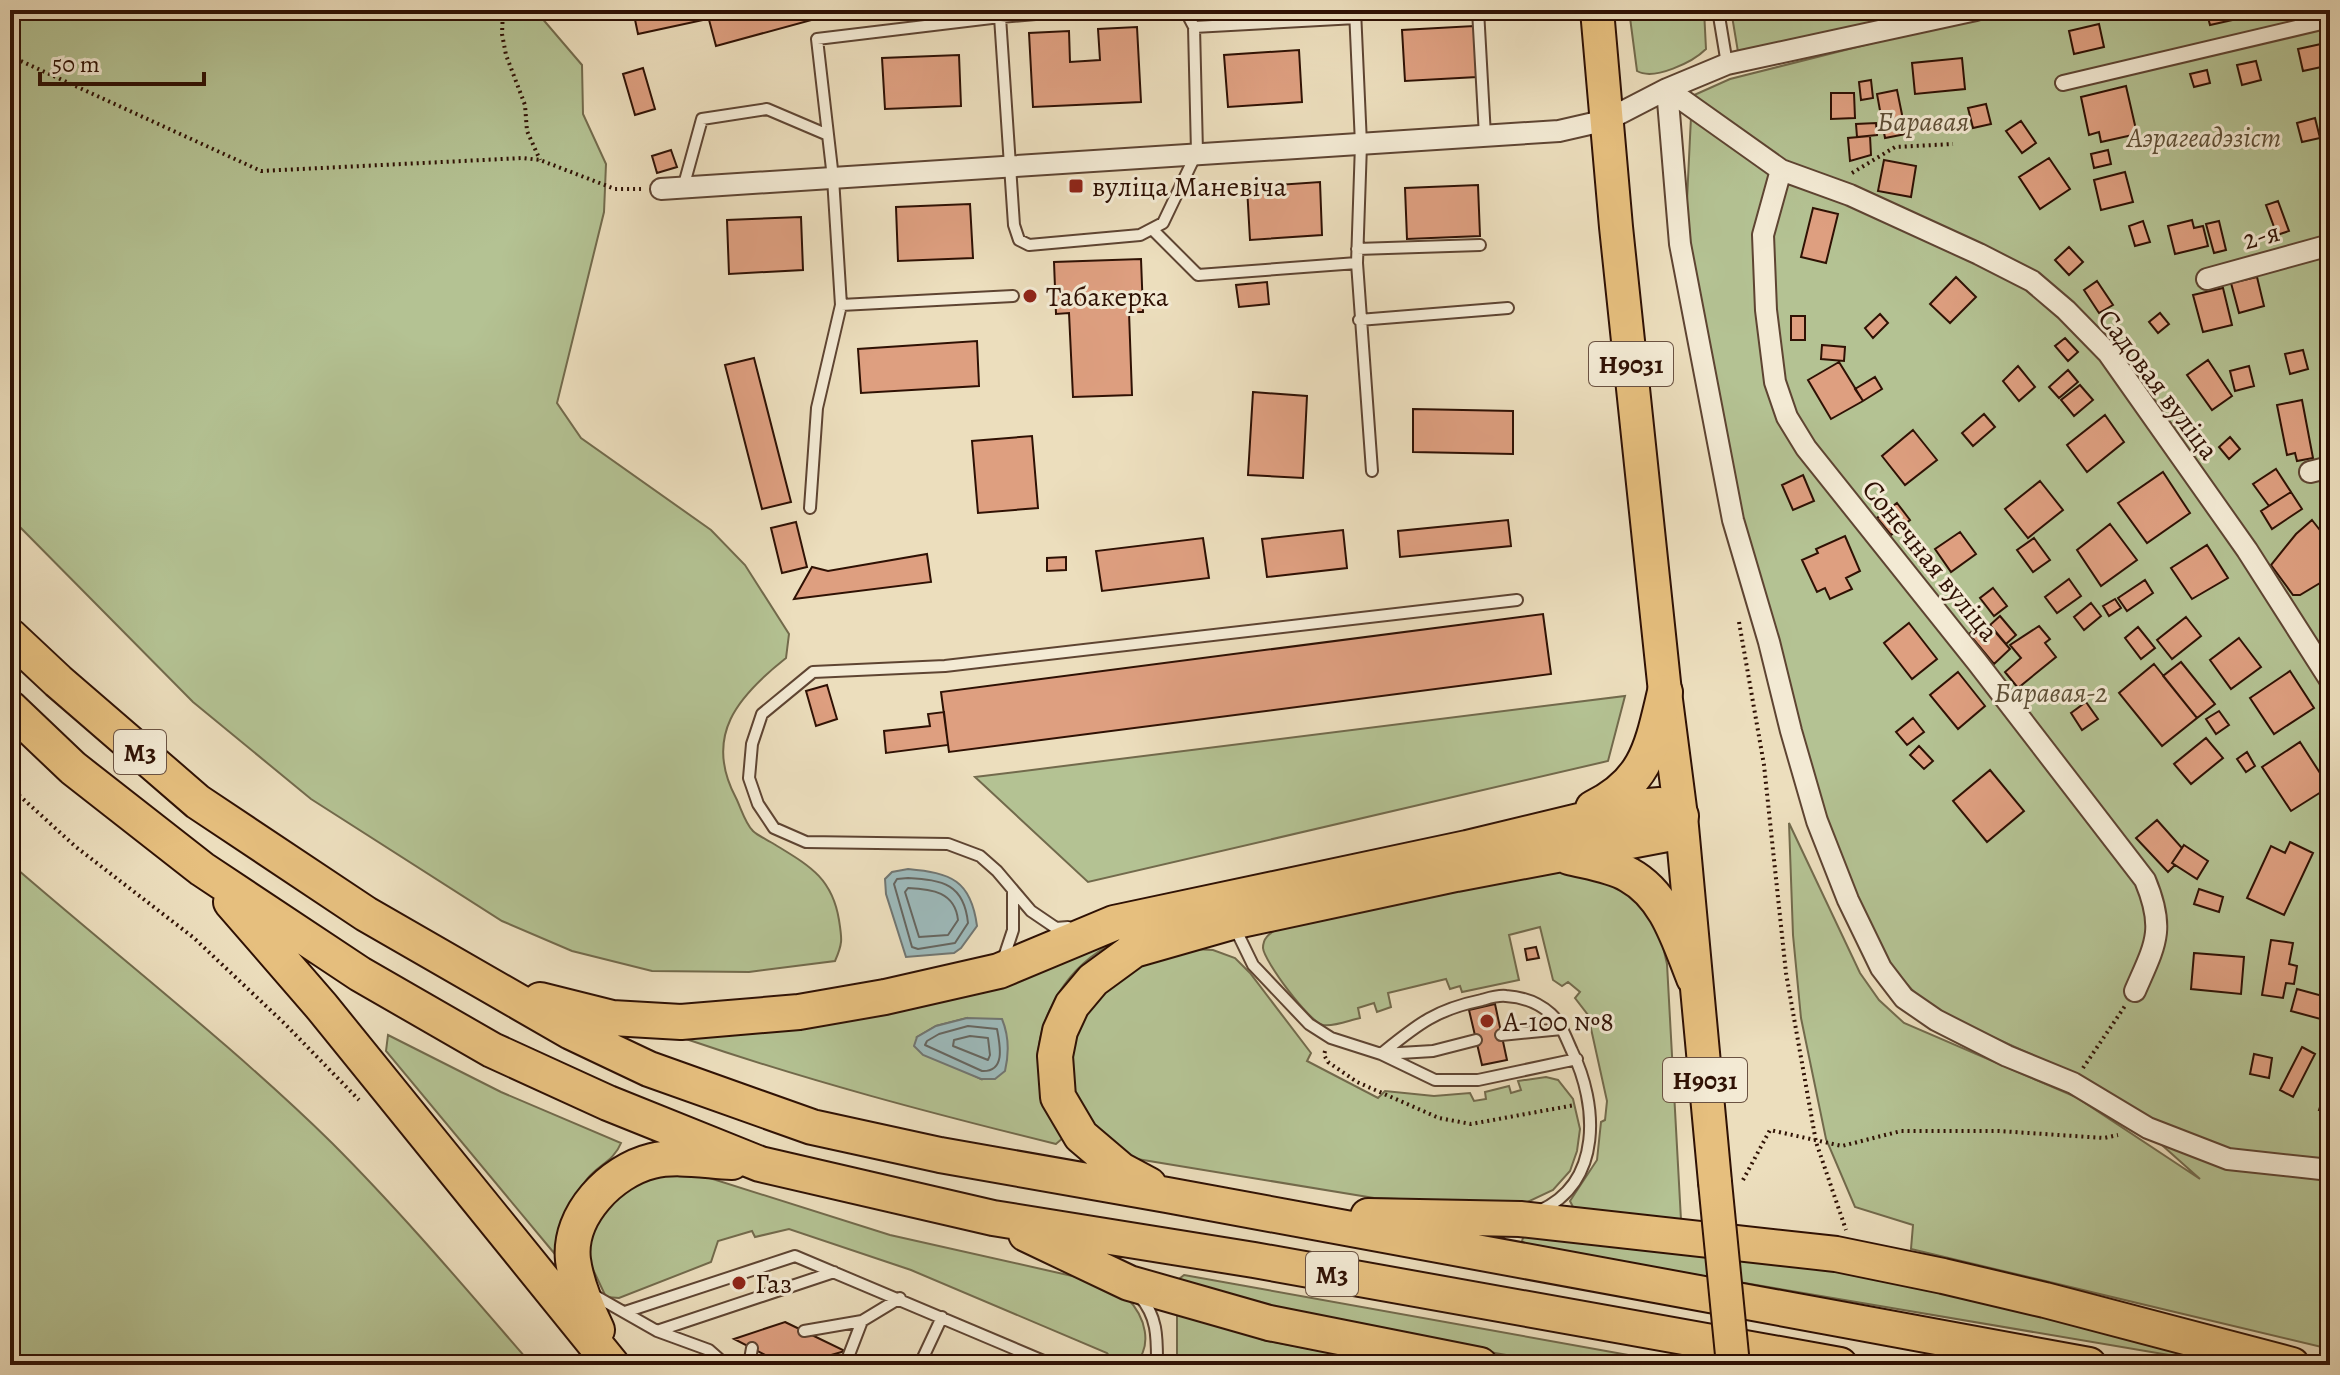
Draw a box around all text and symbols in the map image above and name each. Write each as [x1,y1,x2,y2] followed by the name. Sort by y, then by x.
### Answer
[40,36,204,86] scale bar
[52,48,100,80] text: 50 m
[1877,103,1969,141] park label: Баравая
[2125,119,2281,157] park label: Аэрагеадэзіст
[1092,168,1287,206] place label: вуліца Маневіча
[1067,177,1085,195] marker: вуліца Маневіча
[2239,213,2284,259] street label: 2-я
[1046,278,1169,316] place label: Табакерка
[1021,287,1039,305] marker: Табакерка
[2089,301,2228,468] street label: Садовая вуліца
[1589,342,1673,386] road number: Н9031
[1853,472,2007,650] street label: Сонечная вуліца
[1994,674,2108,712] park label: Баравая-2
[114,730,166,774] road number: М3
[1502,1003,1614,1041] place label: A-100 №8
[1478,1012,1496,1030] marker: A-100 №8
[1663,1058,1747,1102] road number: Н9031
[1306,1252,1358,1296] road number: М3
[755,1265,792,1303] place label: Газ
[730,1274,748,1292] marker: Газ

